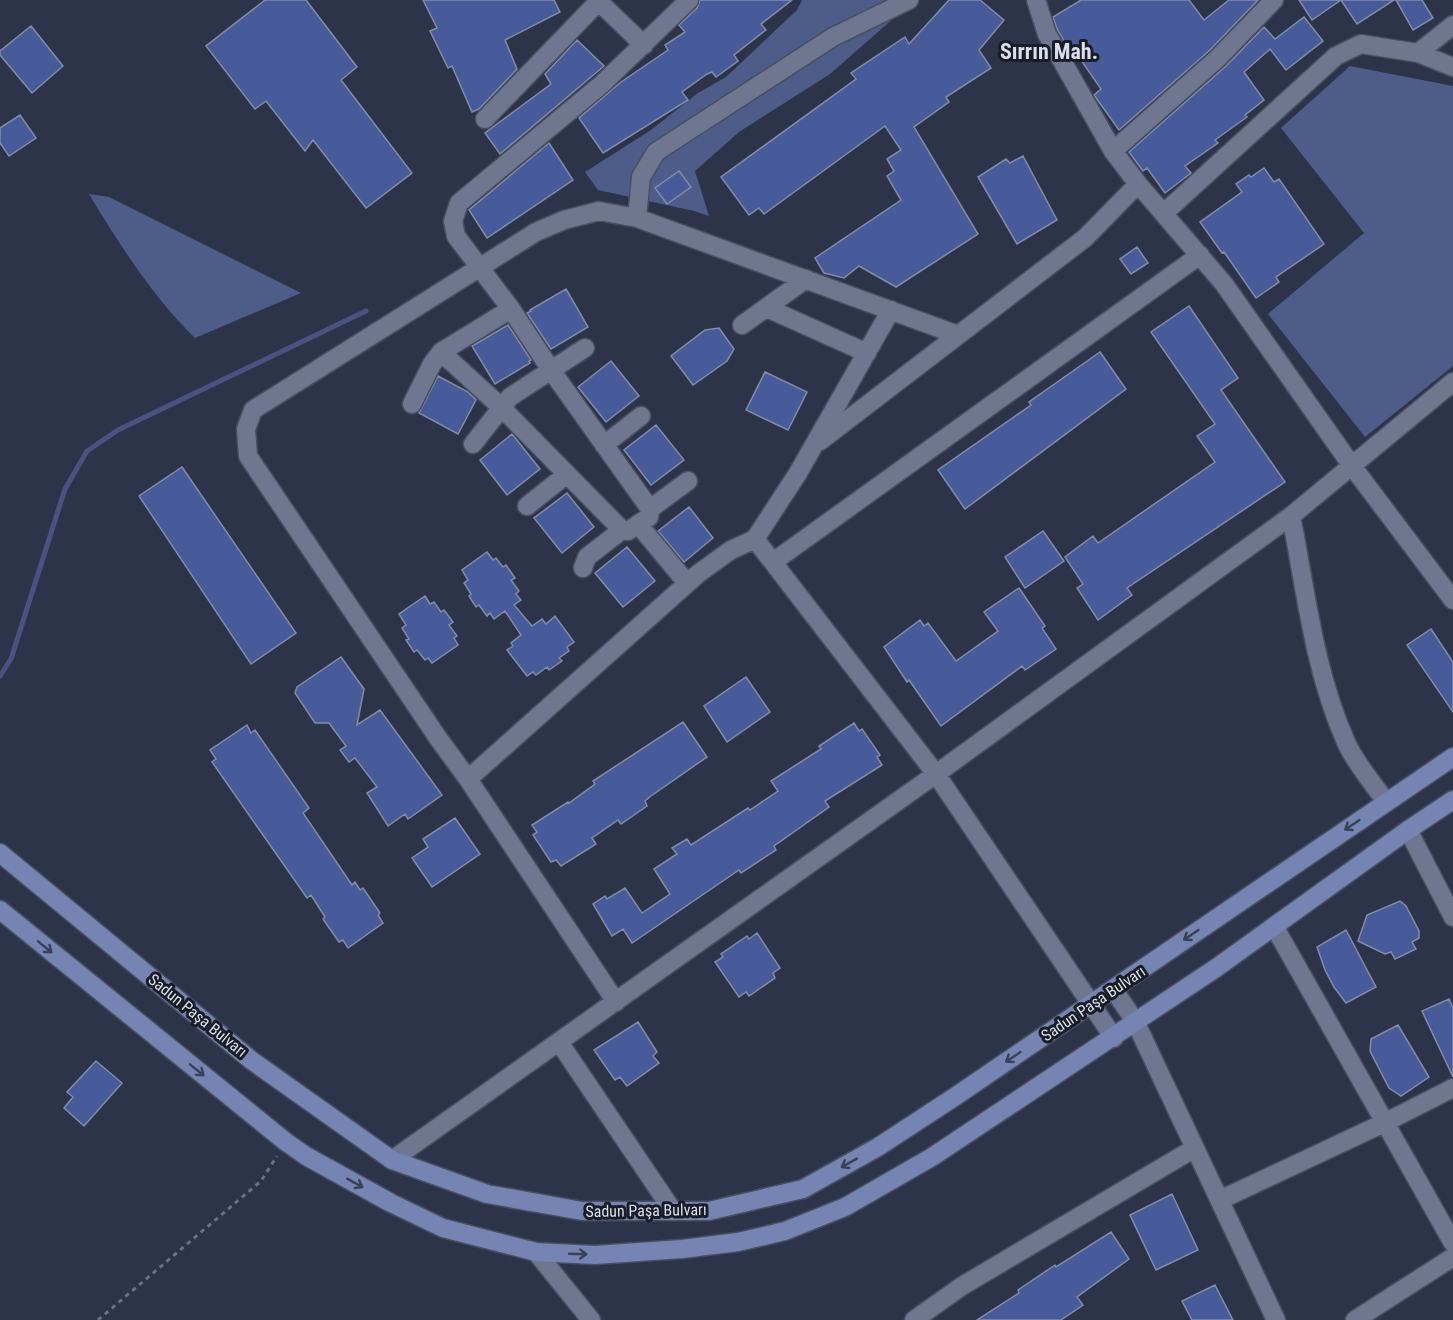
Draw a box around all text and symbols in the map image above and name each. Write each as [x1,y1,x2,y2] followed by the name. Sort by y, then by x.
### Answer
[1000,39,1098,64] district label: Sırrın Mah.
[1345,819,1361,831] one-way arrow
[1183,929,1200,941] one-way arrow
[37,941,53,954] one-way arrow
[1038,962,1149,1045] street label: Sadun Paşa Bulvarı
[145,970,251,1061] street label: Sadun Paşa Bulvarı
[1005,1051,1022,1063] one-way arrow
[189,1063,205,1076] one-way arrow
[841,1157,858,1169] one-way arrow
[346,1177,363,1189] one-way arrow
[585,1200,707,1221] street label: Sadun Paşa Bulvarı
[568,1248,588,1260] one-way arrow

